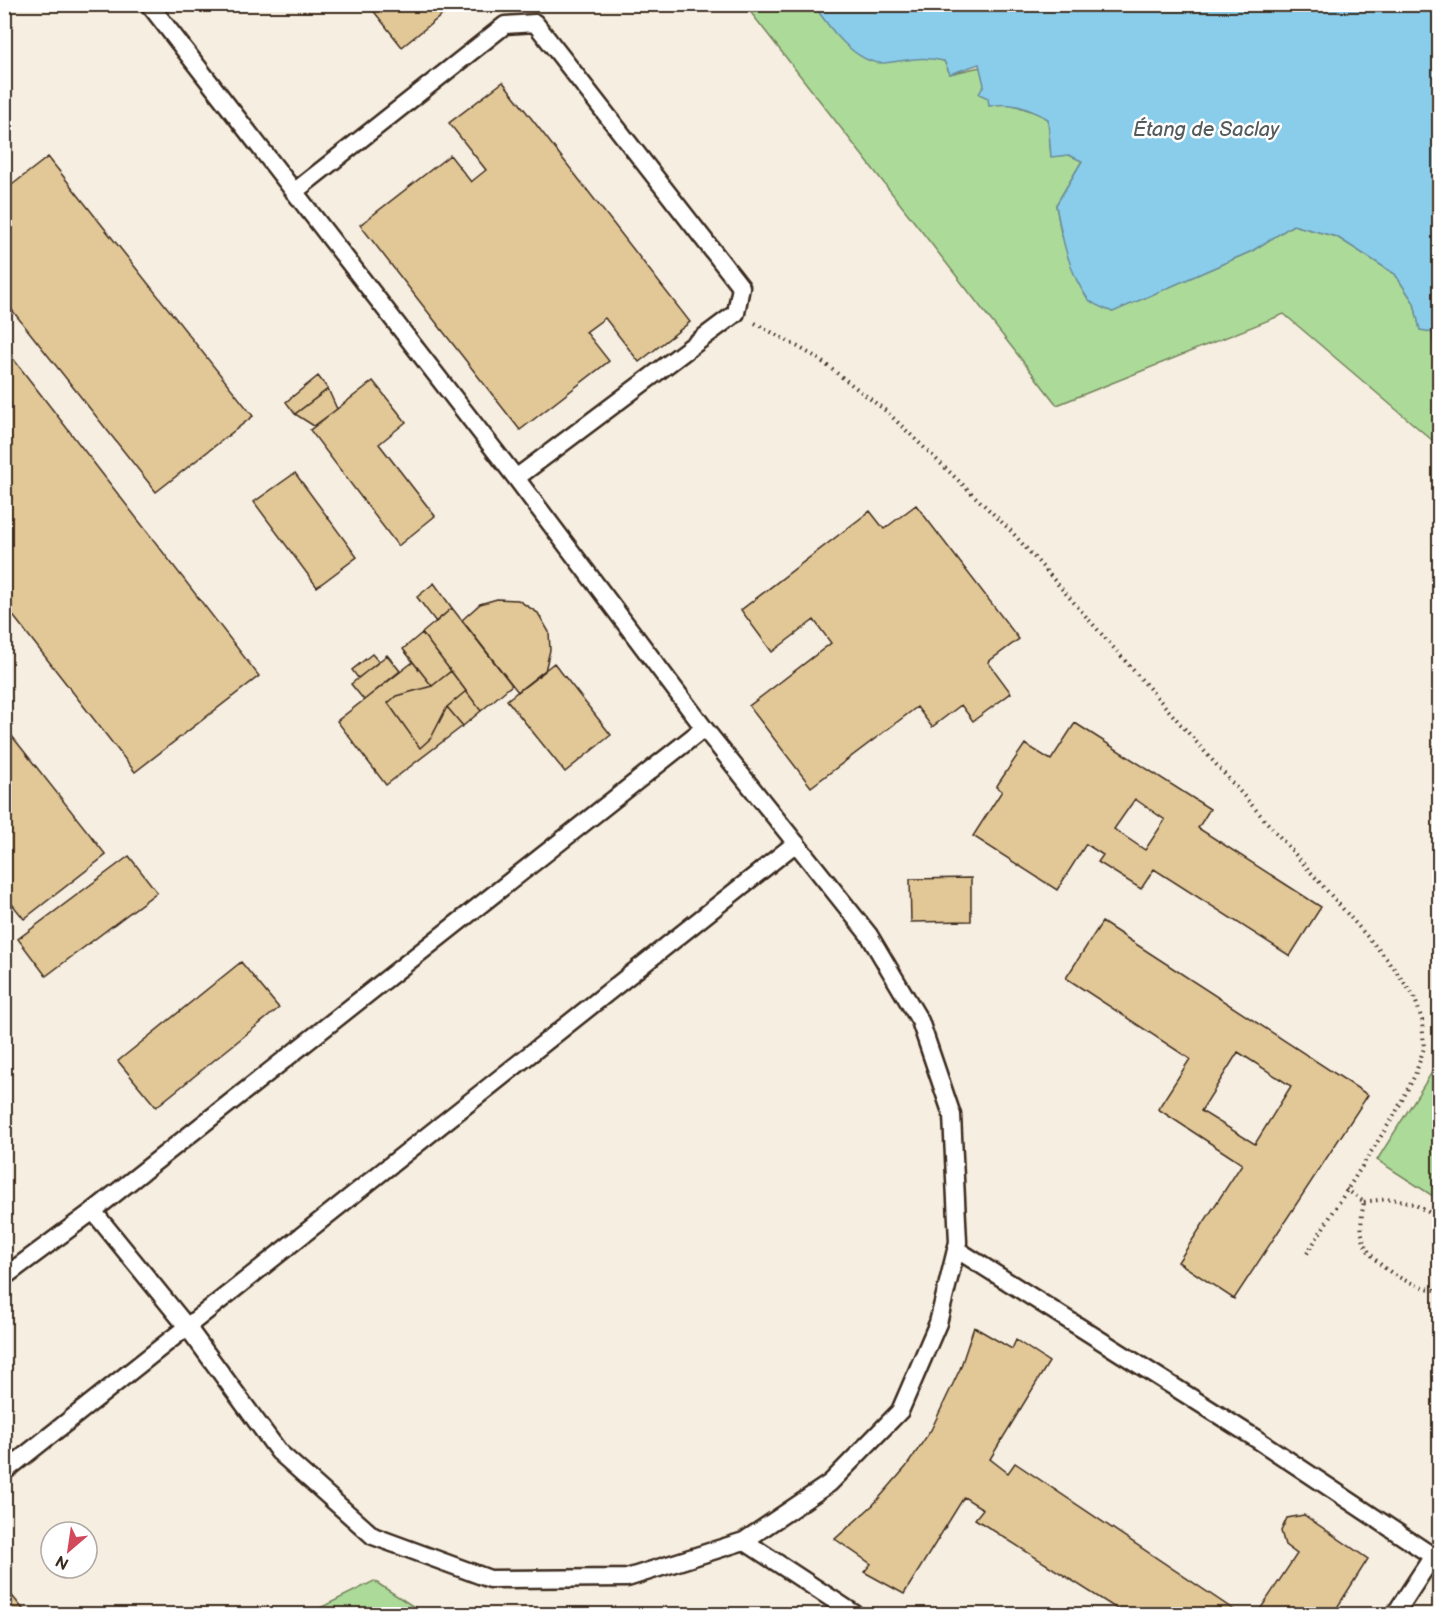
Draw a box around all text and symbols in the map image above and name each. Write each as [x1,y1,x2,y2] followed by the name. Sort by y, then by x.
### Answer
[1133,117,1280,142] water label: Étang de Saclay
[39,1520,99,1580] north arrow
[53,1551,72,1573] text: N

